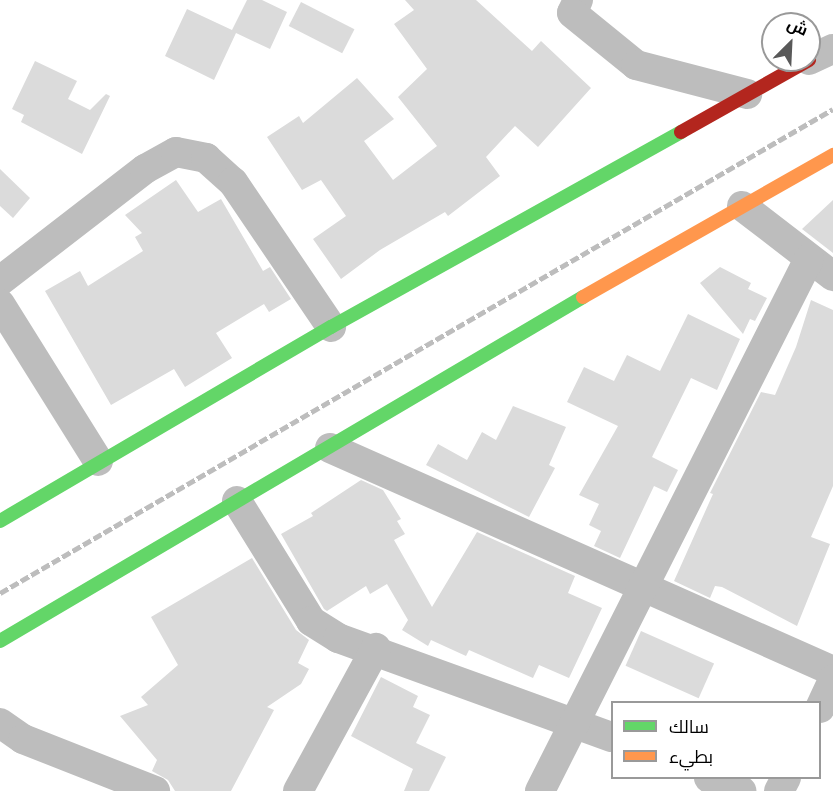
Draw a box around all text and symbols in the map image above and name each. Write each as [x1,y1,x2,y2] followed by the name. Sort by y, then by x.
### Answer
[761,12,821,72] north arrow
[784,13,811,41] text: ش
[611,701,821,779] legend
[669,715,709,738] text: سالك
[669,745,713,768] text: بطيء

